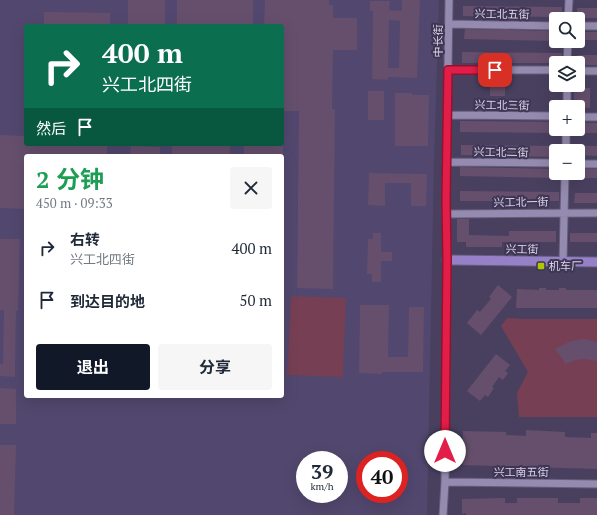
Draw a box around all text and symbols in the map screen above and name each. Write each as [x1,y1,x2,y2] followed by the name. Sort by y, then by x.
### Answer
[474,7,530,21] street label: 兴工北五街
[549,12,585,180] map controls
[549,12,585,48] button: search
[431,25,445,58] street label: 中长街
[102,34,183,71] text: 400 m
[36,40,88,92] icon: right
[478,53,512,87] pin
[549,56,585,92] button: layers
[484,59,506,81] icon: arrive
[102,72,192,96] text: 兴工北四街
[474,98,530,112] street label: 兴工北三街
[549,100,585,136] button: +
[74,116,96,138] icon: arrive
[36,118,66,138] text: 然后
[549,144,585,180] button: −
[473,145,529,159] street label: 兴工北二街
[36,163,104,195] text: 2 分钟
[230,167,272,209] button: close
[36,194,113,212] text: 450 m · 09:33
[493,195,549,209] street label: 兴工北一街
[70,229,100,249] text: 右转
[36,237,58,259] icon: right
[231,238,272,258] text: 400 m
[505,242,539,256] street label: 兴工街
[70,250,135,268] text: 兴工北四街
[549,259,582,273] place label: 机车厂
[536,261,546,271] marker: 机车厂
[36,289,58,311] icon: arrive
[239,290,272,310] text: 50 m
[70,291,145,311] text: 到达目的地
[36,344,150,390] button: 退出
[158,344,272,390] button: 分享
[424,430,466,472] position arrow
[356,451,408,503] speed limit sign: 40
[311,458,333,485] text: 39
[494,465,549,479] street label: 兴工南五街
[310,480,334,493] text: km/h

